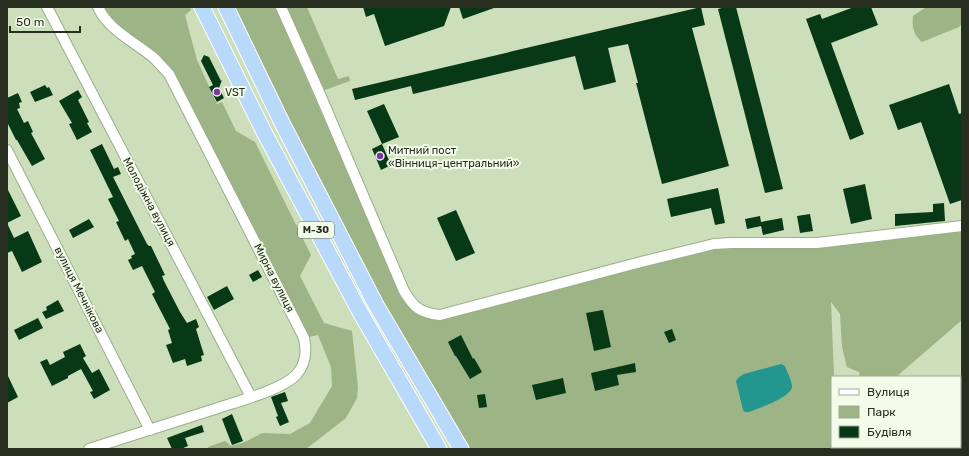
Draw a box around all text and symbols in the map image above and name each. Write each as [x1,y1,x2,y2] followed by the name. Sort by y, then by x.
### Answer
[10,8,80,34] scale bar
[16,15,44,29] text: 50 m
[225,86,246,99] place label: VST
[212,87,222,97] marker: VST
[388,144,520,170] place label: Митний пост «Вінниця-центральний»
[375,151,385,161] marker: Митний пост «Вінниця-центральний»
[120,155,178,249] street label: Молодіжна вулиця
[298,222,334,238] road number: М-30
[251,242,297,314] street label: Мирна вулиця
[52,245,106,335] street label: вулиця Мечнікова
[831,376,961,448] legend
[867,385,909,399] text: Вулиця
[867,405,896,419] text: Парк
[867,425,912,439] text: Будівля

